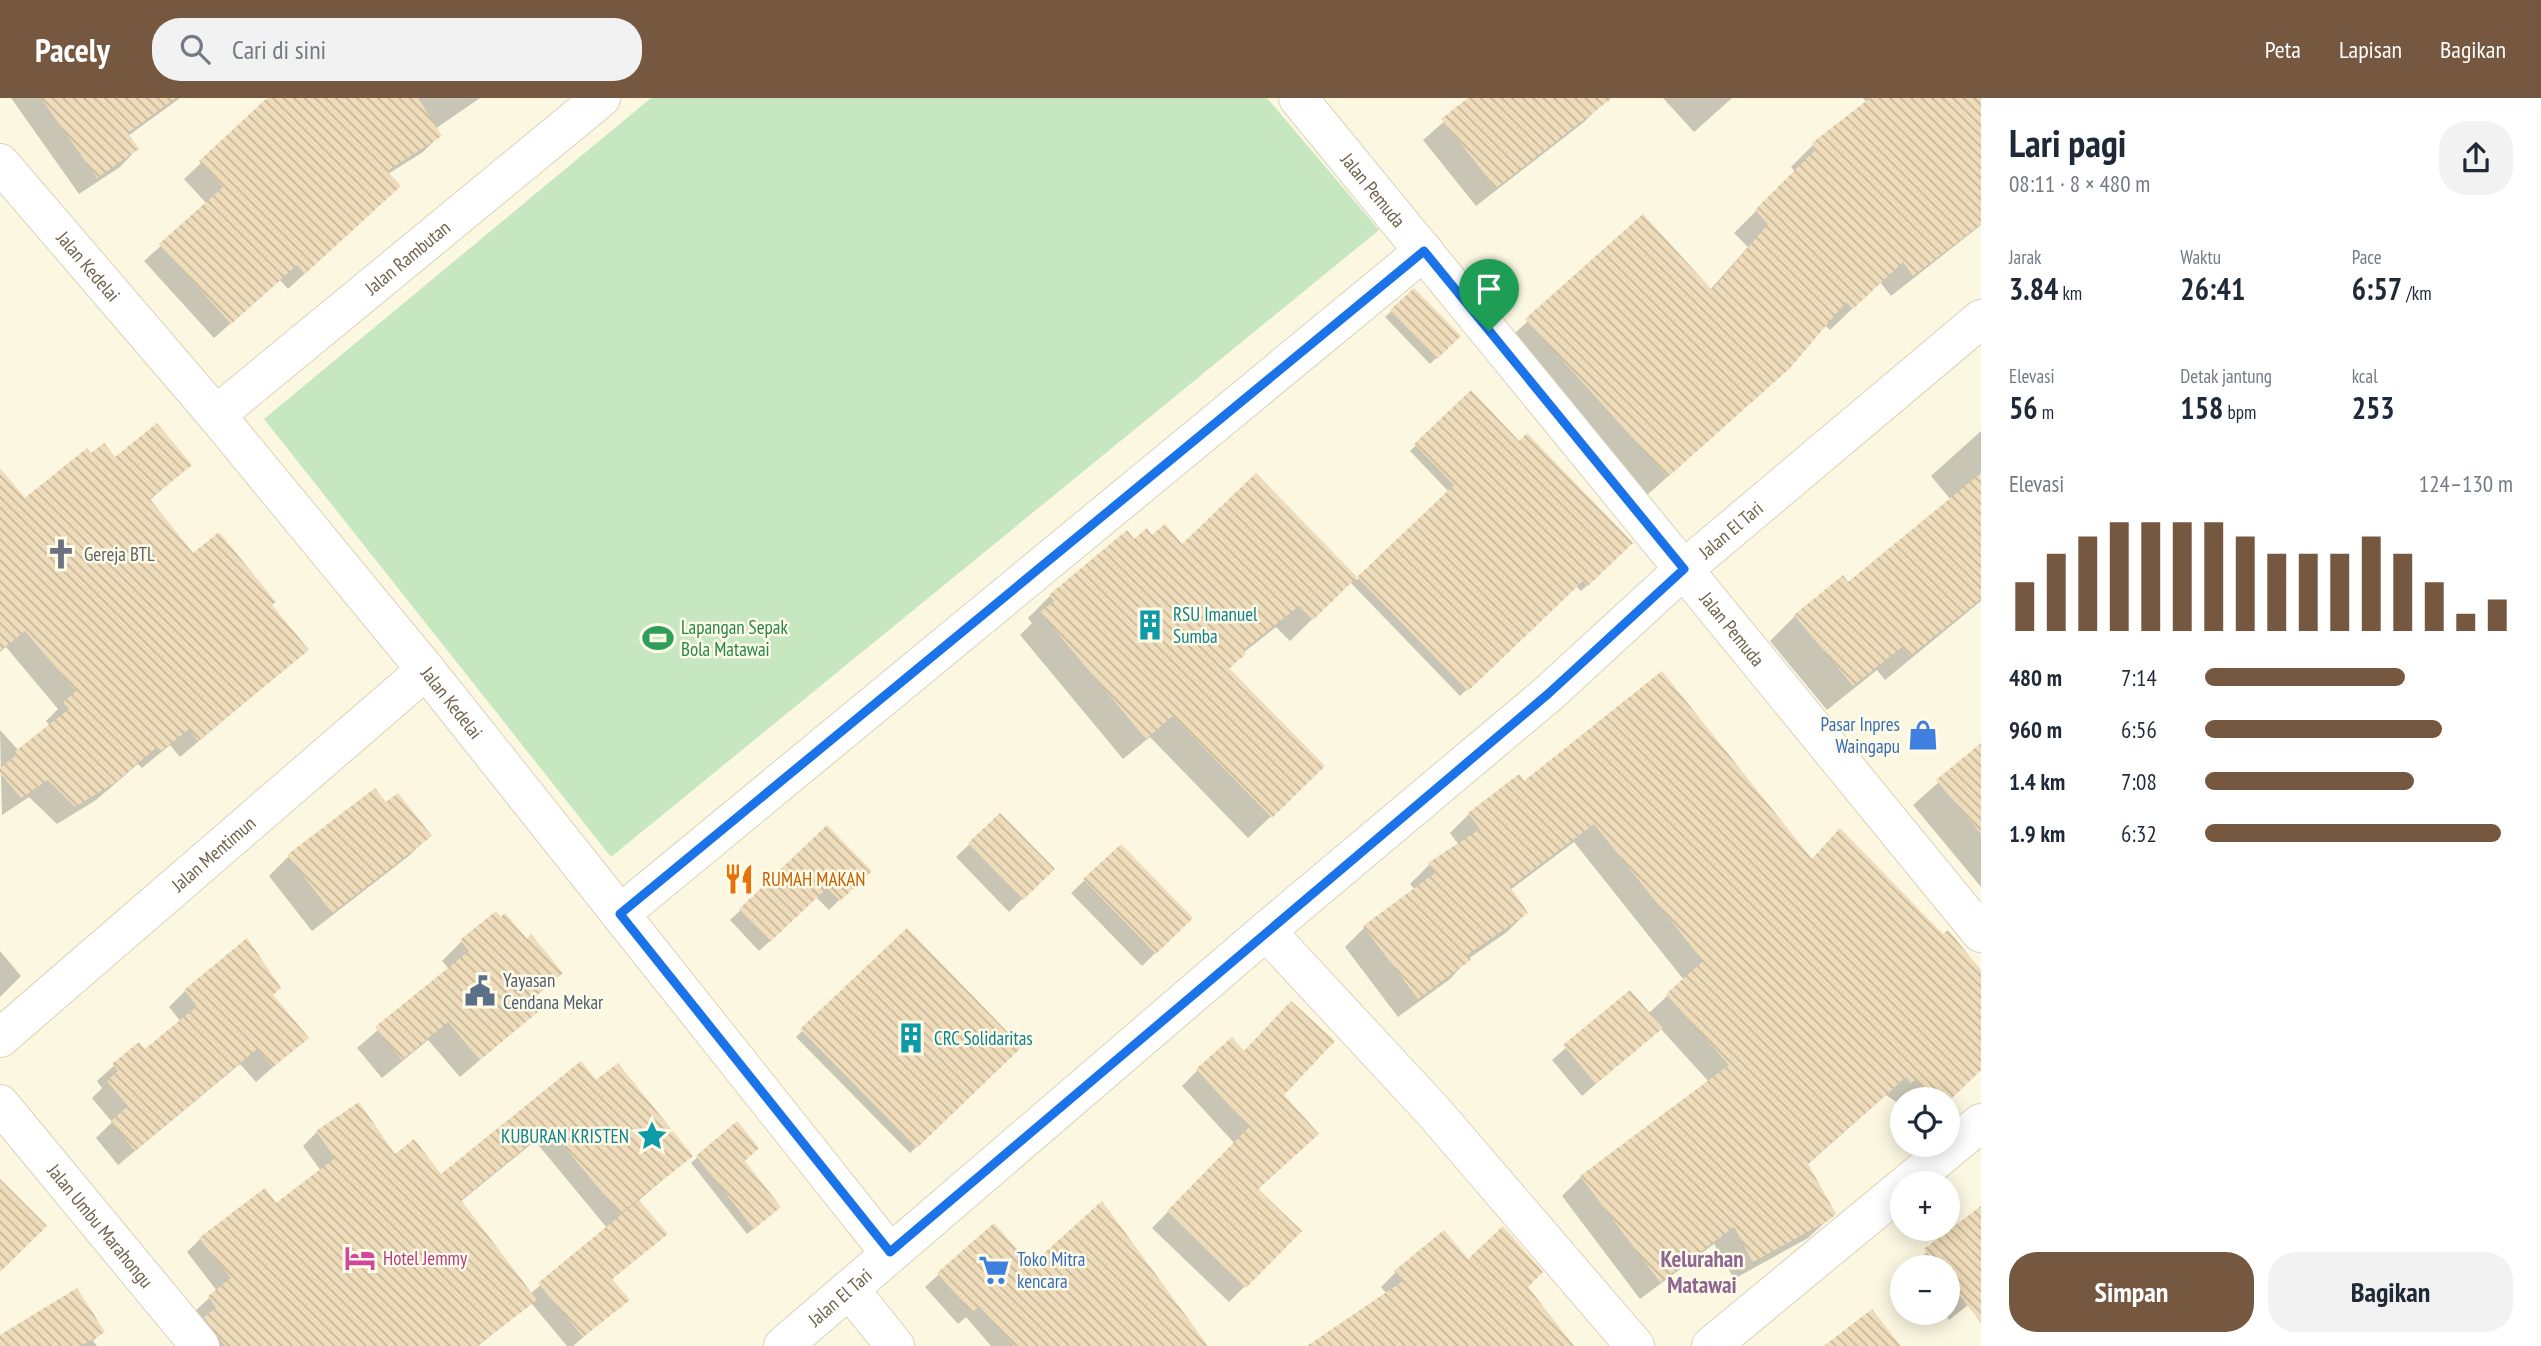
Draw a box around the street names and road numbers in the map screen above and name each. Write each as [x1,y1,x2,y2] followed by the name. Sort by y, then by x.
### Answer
[1335,147,1411,232] street label: Jalan Pemuda
[359,215,455,300] street label: Jalan Rambutan
[51,225,125,306] street label: Jalan Kedelai
[1693,496,1768,564] street label: Jalan El Tari
[1694,586,1770,671] street label: Jalan Pemuda
[415,661,488,744] street label: Jalan Kedelai
[166,811,260,897] street label: Jalan Mentimun
[42,1158,159,1293] street label: Jalan Umbu Marahongu
[802,1263,877,1332] street label: Jalan El Tari

